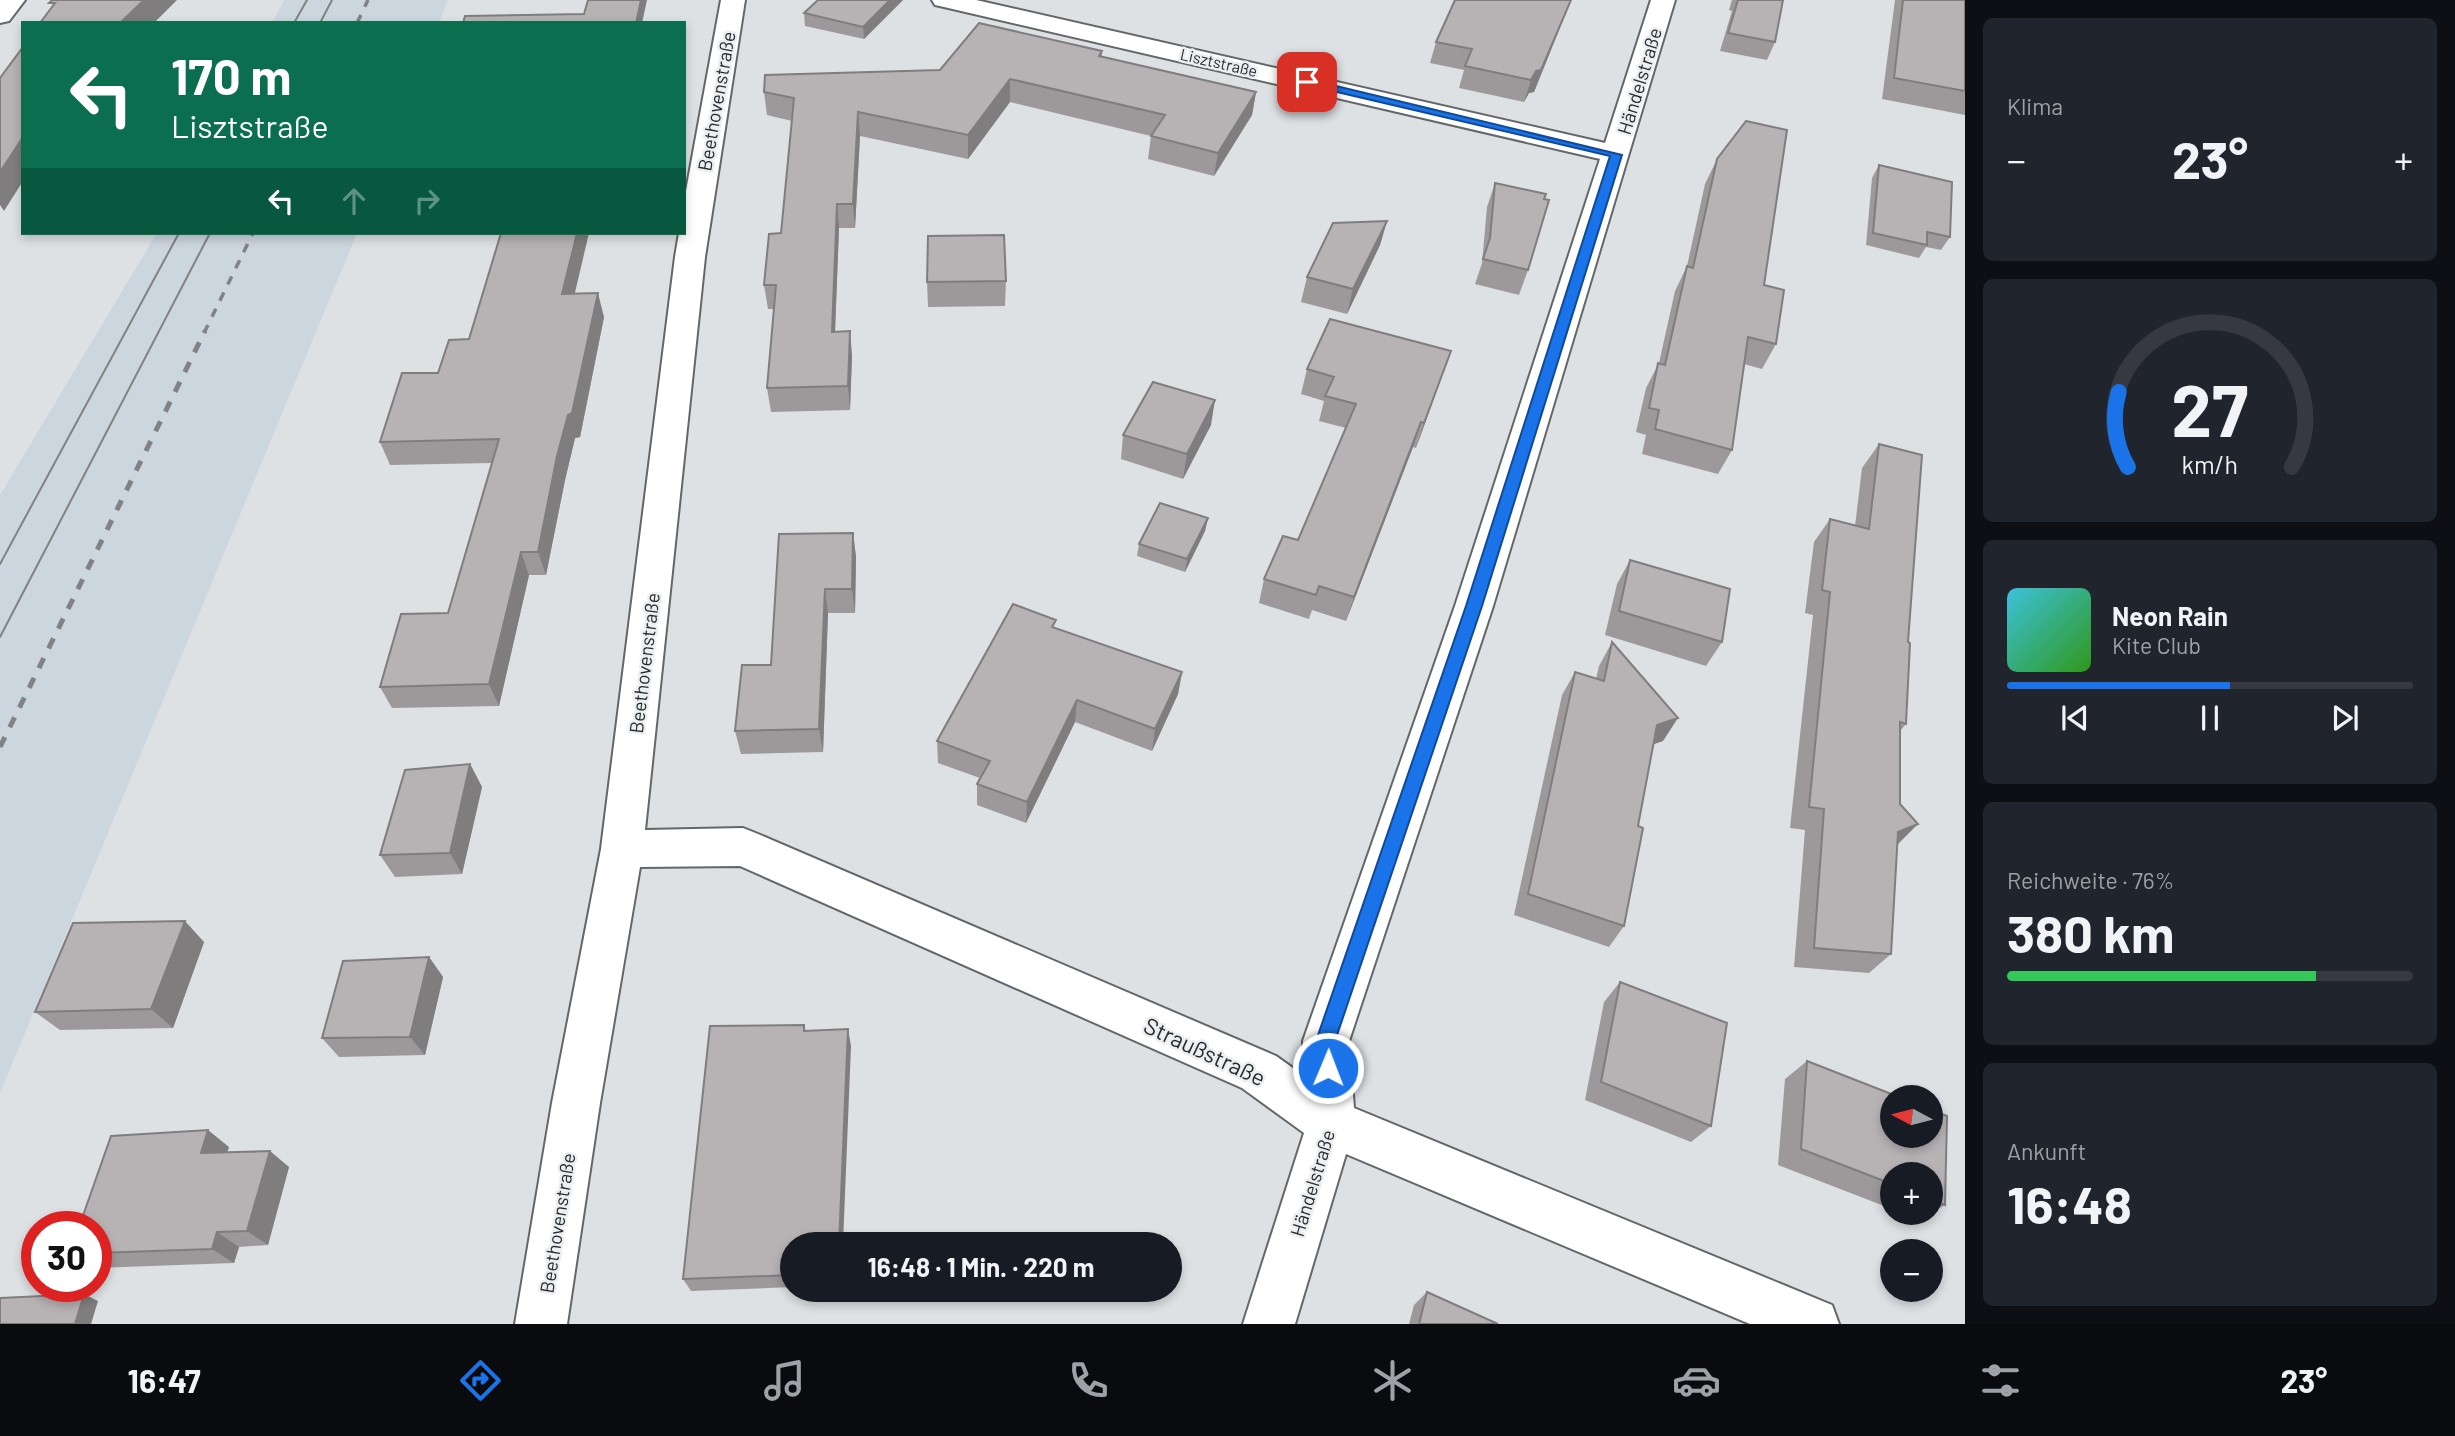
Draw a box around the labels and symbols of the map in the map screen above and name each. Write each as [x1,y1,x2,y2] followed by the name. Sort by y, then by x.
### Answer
[1612,25,1666,137] street label: Händelstraße
[692,29,740,173] street label: Beethovenstraße
[1179,44,1259,80] street label: Lisztstraße
[1277,52,1337,112] pin
[624,591,664,735] street label: Beethovenstraße
[1140,1011,1270,1091] street label: Straußstraße
[1291,1031,1365,1105] position arrow
[1880,1085,1942,1148] north arrow
[1285,1127,1339,1239] street label: Händelstraße
[535,1151,579,1295] street label: Beethovenstraße
[21,1211,112,1302] speed limit sign: 30

